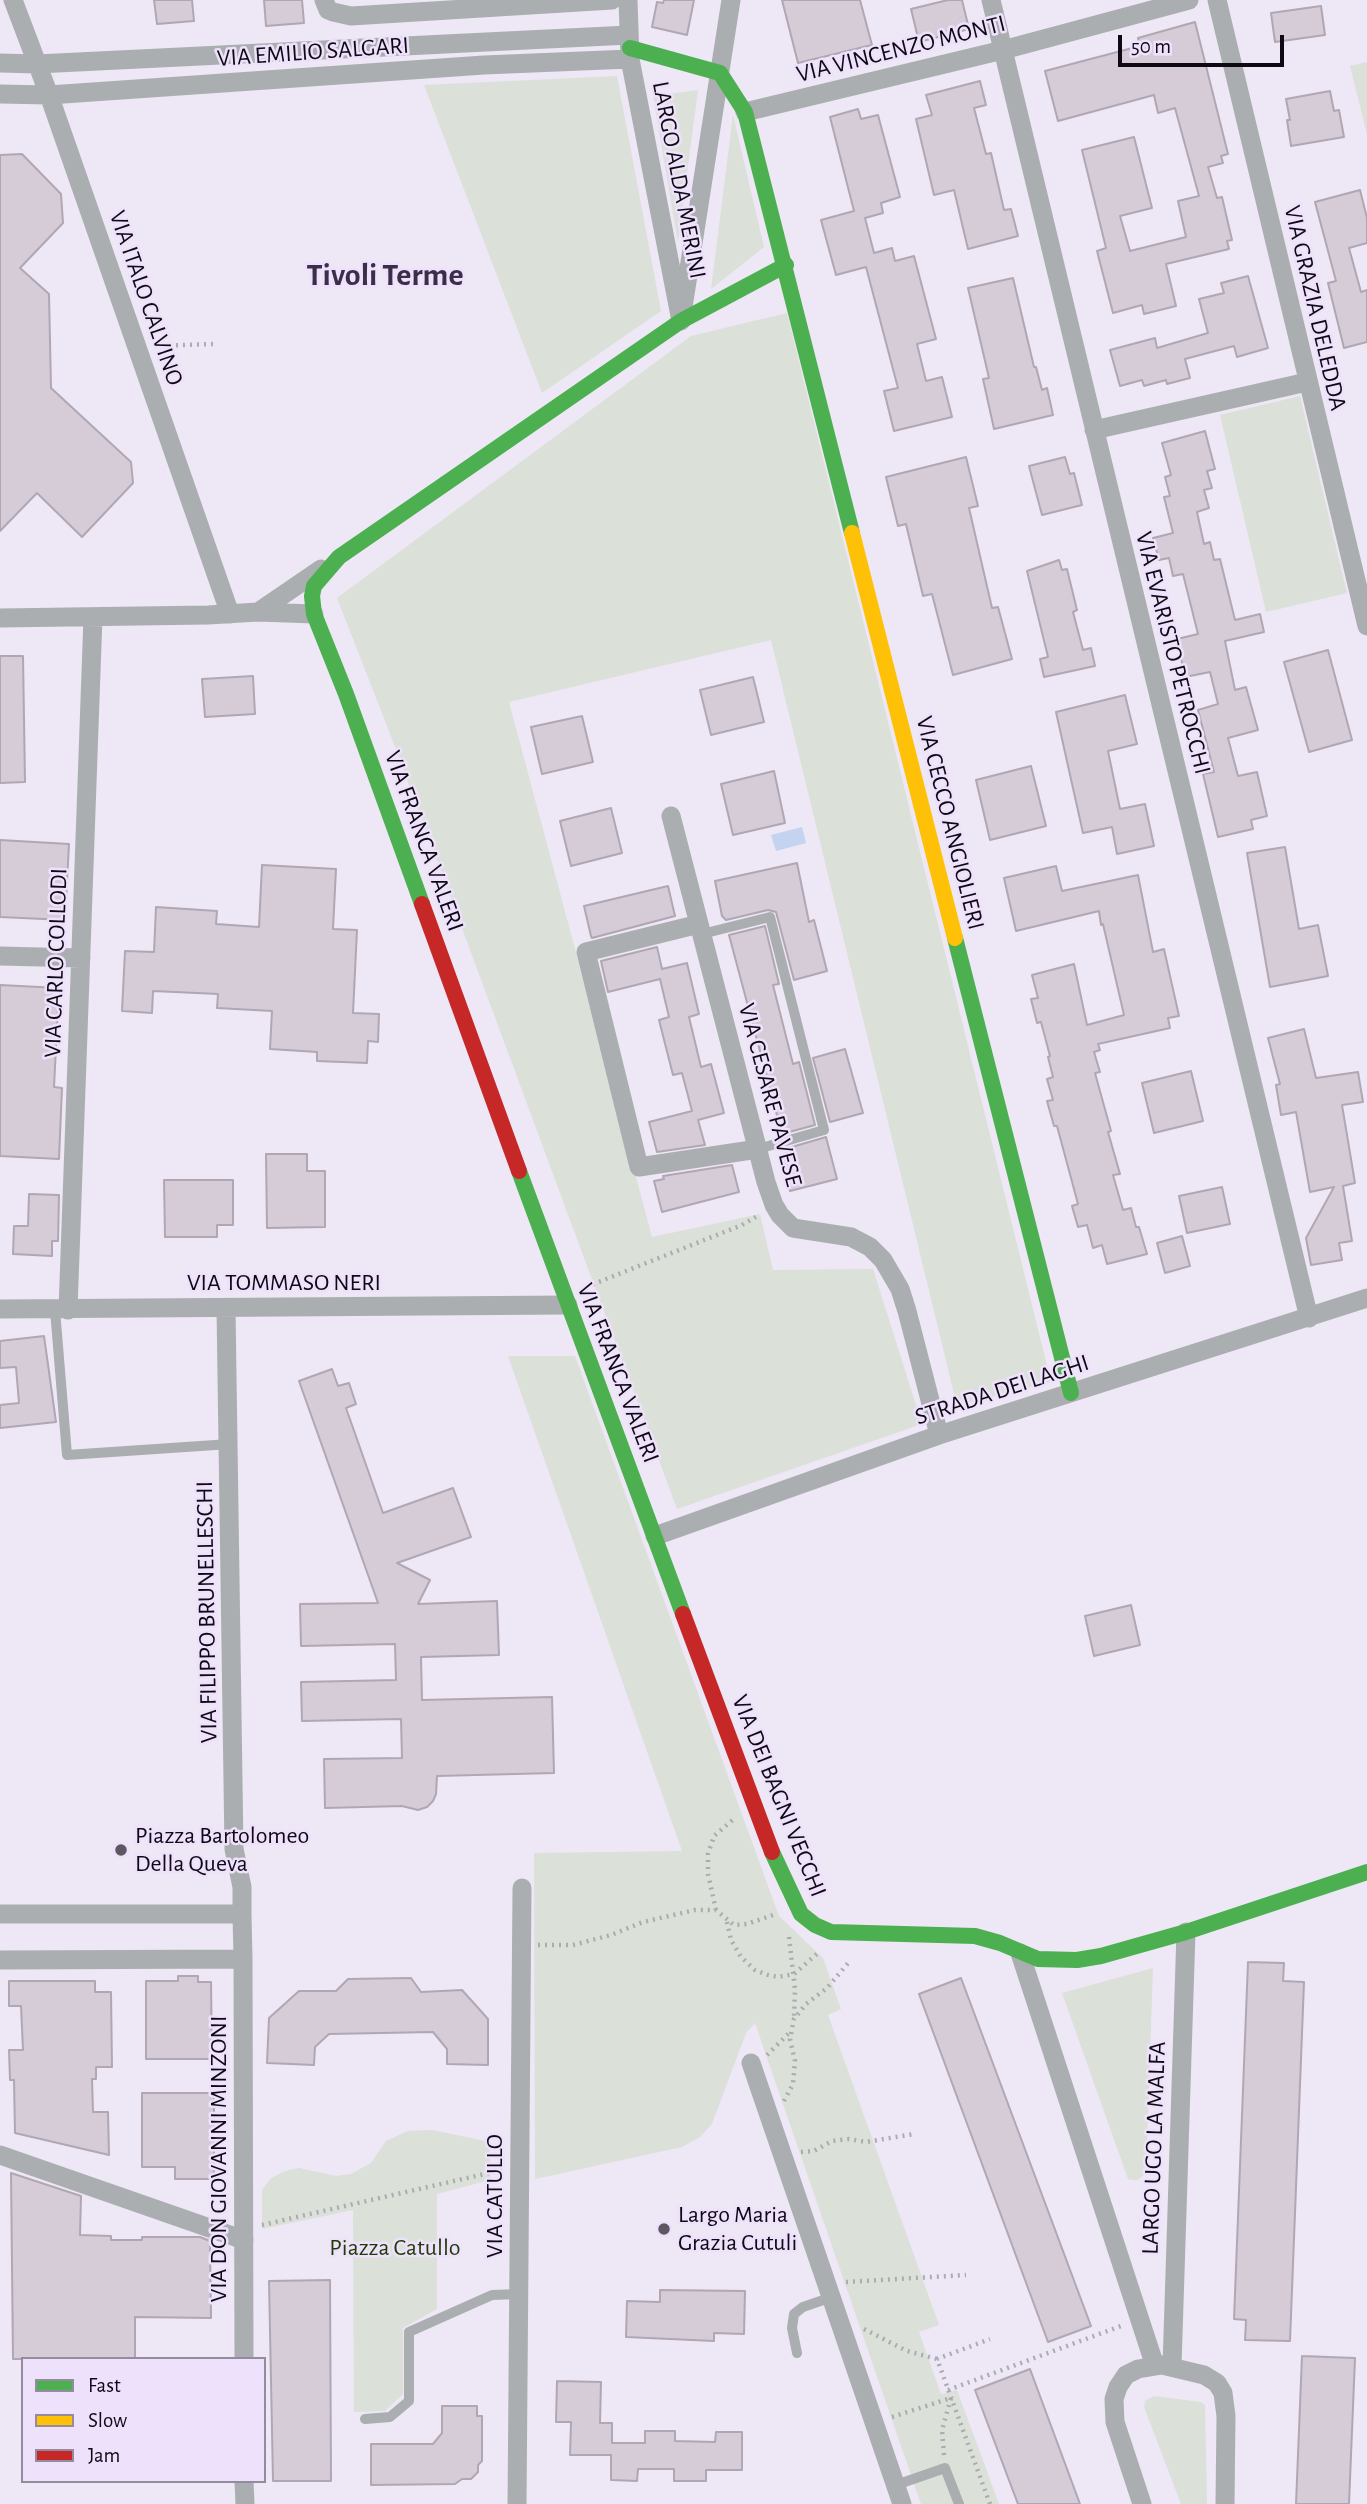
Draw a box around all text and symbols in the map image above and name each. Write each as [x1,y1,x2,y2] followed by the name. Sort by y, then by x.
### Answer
[793,9,1009,89] street label: VIA VINCENZO MONTI
[1122,21,1288,65] scale bar
[216,31,410,73] street label: VIA EMILIO SALGARI
[1131,36,1171,57] text: 50 m
[646,79,712,281] street label: LARGO ALDA MERINI
[1277,203,1353,413] street label: VIA GRAZIA DELEDDA
[103,207,189,389] street label: VIA ITALO CALVINO
[307,256,463,294] district label: Tivoli Terme
[1129,529,1217,777] street label: VIA EVARISTO PETROCCHI
[910,713,990,933] street label: VIA CECCO ANGIOLIERI
[378,747,470,935] street label: VIA FRANCA VALERI
[38,868,74,1058] street label: VIA CARLO COLLODI
[732,1000,808,1190] street label: VIA CESARE PAVESE
[187,1269,381,1297] street label: VIA TOMMASO NERI
[571,1279,665,1467] street label: VIA FRANCA VALERI
[911,1348,1093,1432] street label: STRADA DEI LAGHI
[190,1481,224,1743] street label: VIA FILIPPO BRUNELLESCHI
[725,1691,833,1901] street label: VIA DEI BAGNI VECCHI
[135,1822,309,1878] place label: Piazza Bartolomeo Della Queva
[113,1842,129,1858] marker: Piazza Bartolomeo Della Queva
[205,2016,233,2302] street label: VIA DON GIOVANNI MINZONI
[1136,2041,1172,2255] street label: LARGO UGO LA MALFA
[481,2134,509,2258] street label: VIA CATULLO
[678,2201,797,2257] place label: Largo Maria Grazia Cutuli
[656,2221,672,2237] marker: Largo Maria Grazia Cutuli
[329,2234,461,2262] park label: Piazza Catullo
[21,2357,266,2483] legend
[88,2375,121,2396] text: Fast
[88,2410,127,2431] text: Slow
[88,2445,120,2466] text: Jam

